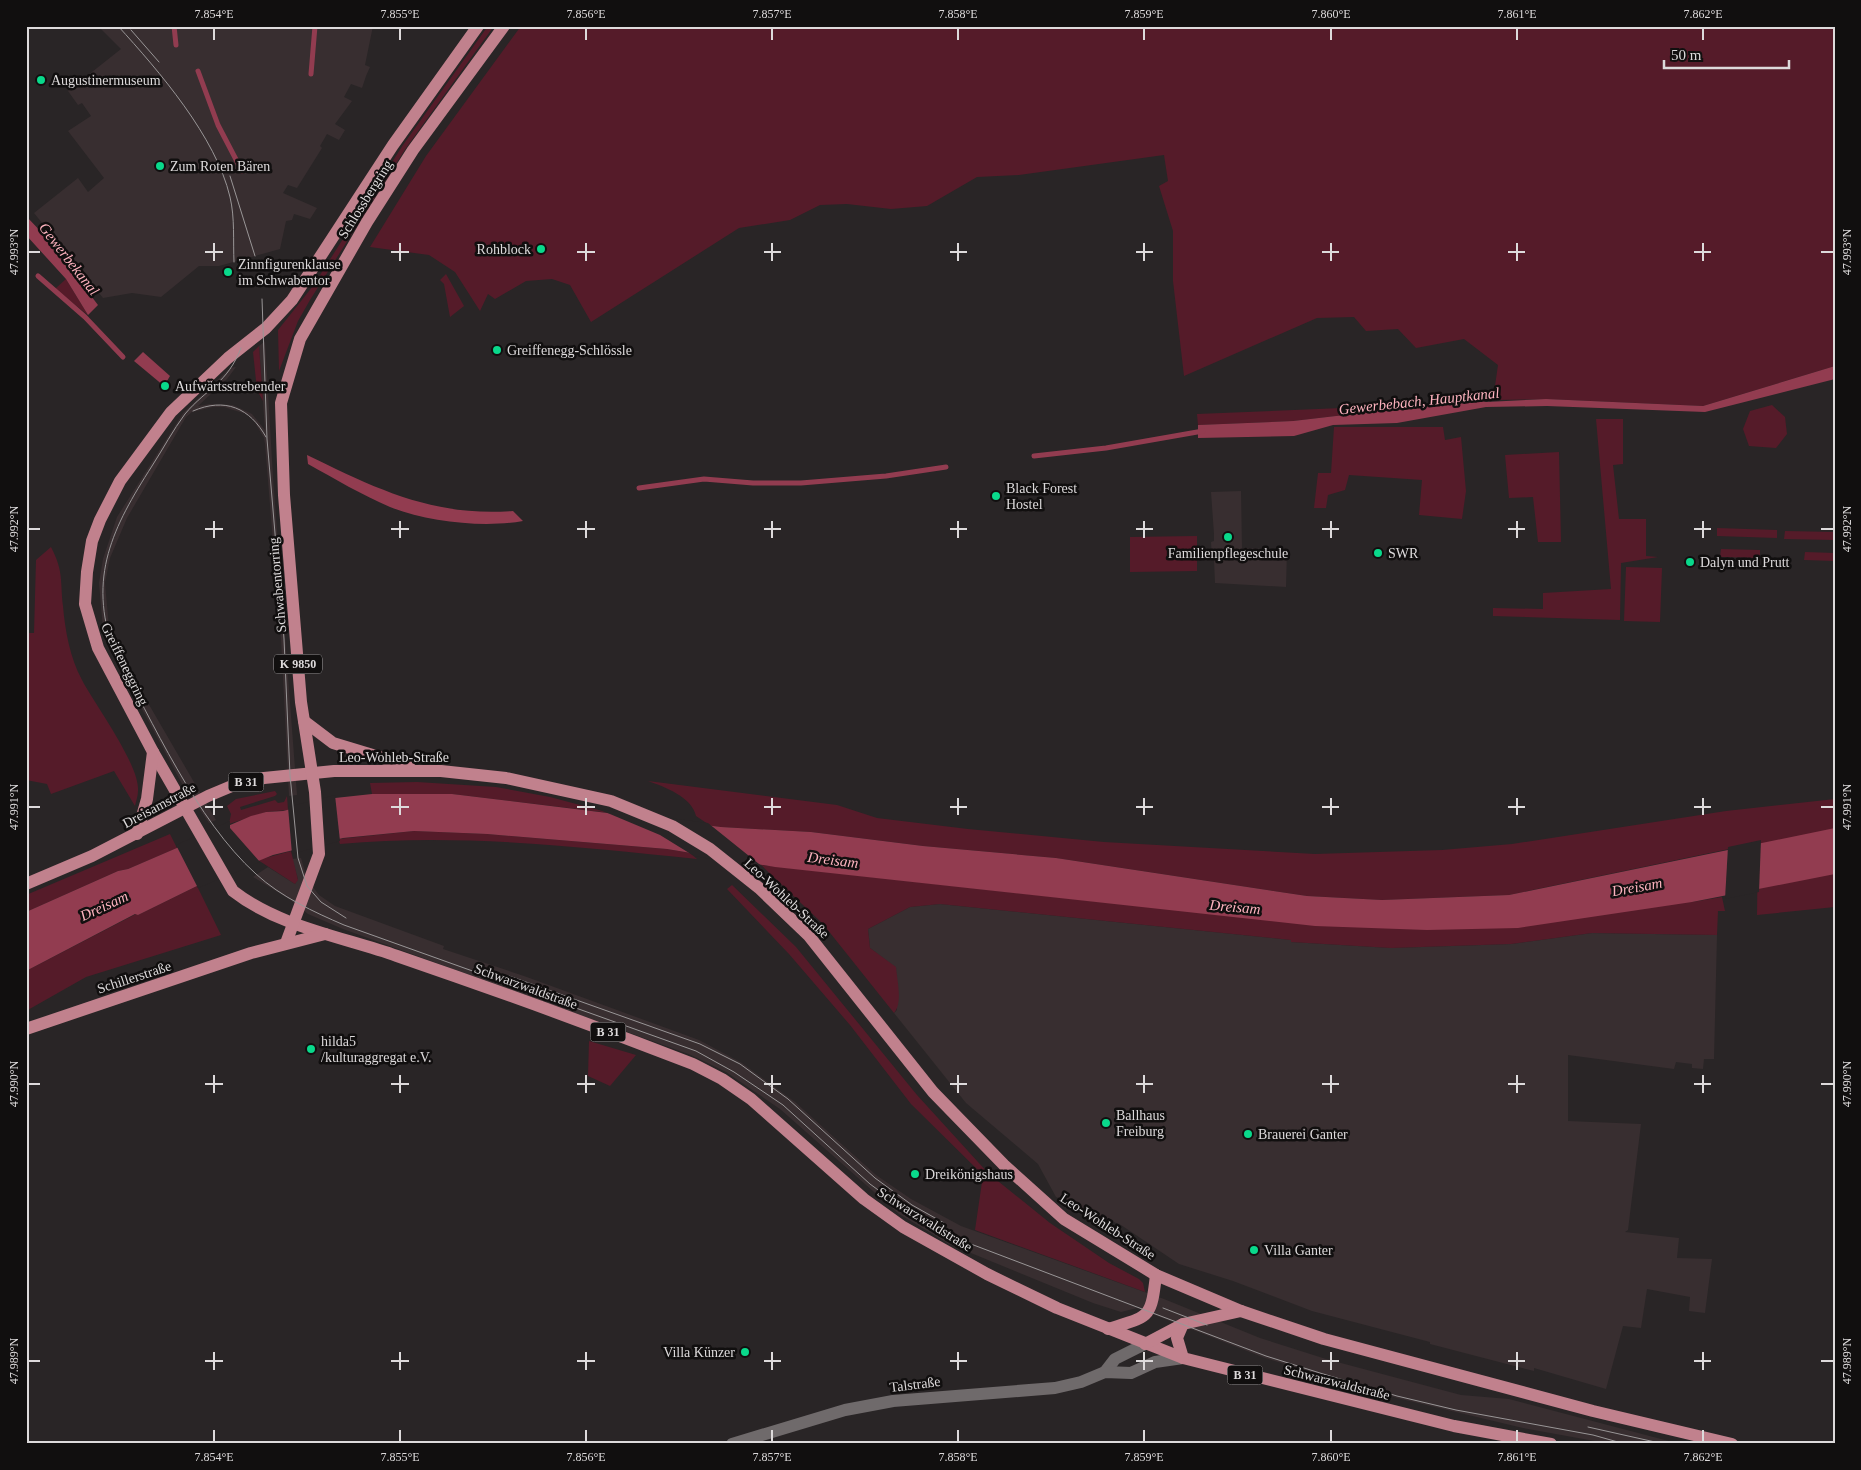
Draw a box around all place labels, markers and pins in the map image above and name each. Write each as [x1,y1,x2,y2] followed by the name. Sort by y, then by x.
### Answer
[51,73,161,88] place label: Augustinermuseum
[35,74,47,86] marker: Augustinermuseum
[170,159,270,174] place label: Zum Roten Bären
[154,160,166,172] marker: Zum Roten Bären
[477,242,531,257] place label: Rohblock
[535,243,547,255] marker: Rohblock
[238,257,341,288] place label: Zinnfigurenklause im Schwabentor
[222,266,234,278] marker: Zinnfigurenklause im Schwabentor
[507,343,632,358] place label: Greiffenegg-Schlössle
[491,344,503,356] marker: Greiffenegg-Schlössle
[175,379,286,394] place label: Aufwärtsstrebender
[159,380,171,392] marker: Aufwärtsstrebender
[1006,481,1077,512] place label: Black Forest Hostel
[990,490,1002,502] marker: Black Forest Hostel
[1222,531,1234,543] marker: Familienpflegeschule
[1168,546,1288,561] place label: Familienpflegeschule
[1388,546,1419,561] place label: SWR
[1372,547,1384,559] marker: SWR
[1700,555,1790,570] place label: Dalyn und Prutt
[1684,556,1696,568] marker: Dalyn und Prutt
[321,1034,432,1065] place label: hilda5 /kulturaggregat e.V.
[305,1043,317,1055] marker: hilda5 /kulturaggregat e.V.
[1116,1108,1165,1139] place label: Ballhaus Freiburg
[1100,1117,1112,1129] marker: Ballhaus Freiburg
[1258,1127,1348,1142] place label: Brauerei Ganter
[1242,1128,1254,1140] marker: Brauerei Ganter
[925,1167,1013,1182] place label: Dreikönigshaus
[909,1168,921,1180] marker: Dreikönigshaus
[1264,1243,1333,1258] place label: Villa Ganter
[1248,1244,1260,1256] marker: Villa Ganter
[663,1345,735,1360] place label: Villa Künzer
[739,1346,751,1358] marker: Villa Künzer

